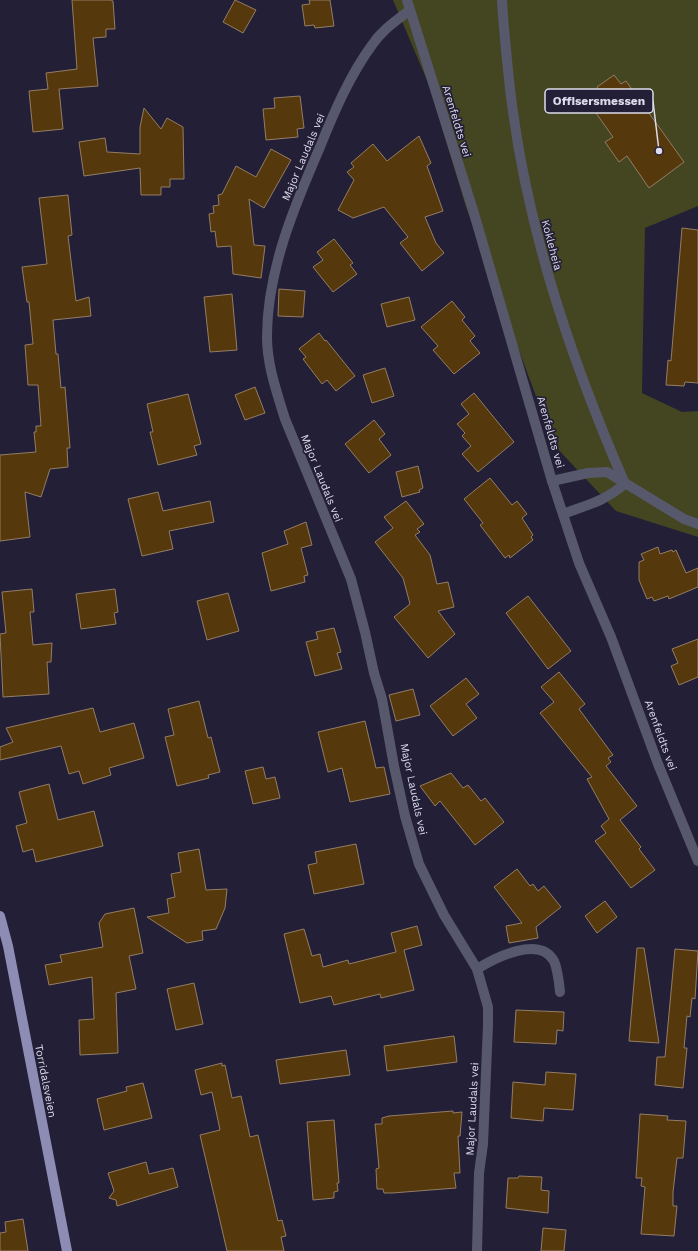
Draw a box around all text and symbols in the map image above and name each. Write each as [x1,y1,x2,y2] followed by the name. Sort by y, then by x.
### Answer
[439,84,474,159] street label: Arenfeldts vei
[545,89,653,113] callout: Offisersmessen
[553,94,645,108] text: Offisersmessen
[279,112,328,203] street label: Major Laudals vei
[539,219,564,272] street label: Kokleheia
[534,395,567,470] street label: Arenfeldts vei
[298,432,345,524] street label: Major Laudals vei
[642,698,679,772] street label: Arenfeldts vei
[397,742,430,836] street label: Major Laudals vei
[32,1043,59,1119] street label: Torridalsveien
[464,1062,481,1156] street label: Major Laudals vei

